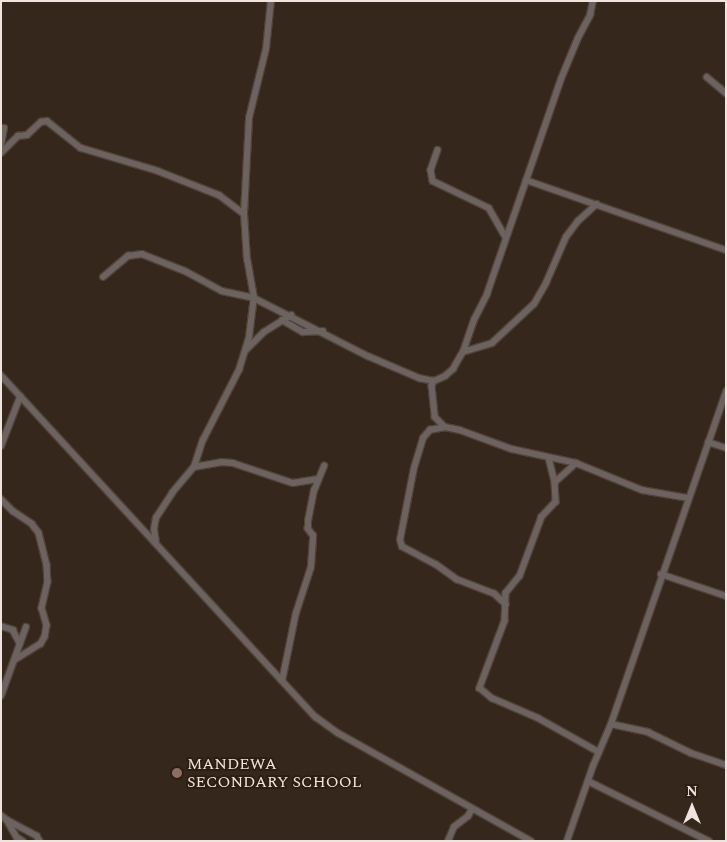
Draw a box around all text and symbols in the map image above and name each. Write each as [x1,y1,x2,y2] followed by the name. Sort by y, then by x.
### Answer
[187,754,362,792] place label: MANDEWA SECONDARY SCHOOL
[171,767,183,779] marker: MANDEWA SECONDARY SCHOOL
[686,781,698,802] text: N
[667,782,717,832] north arrow

